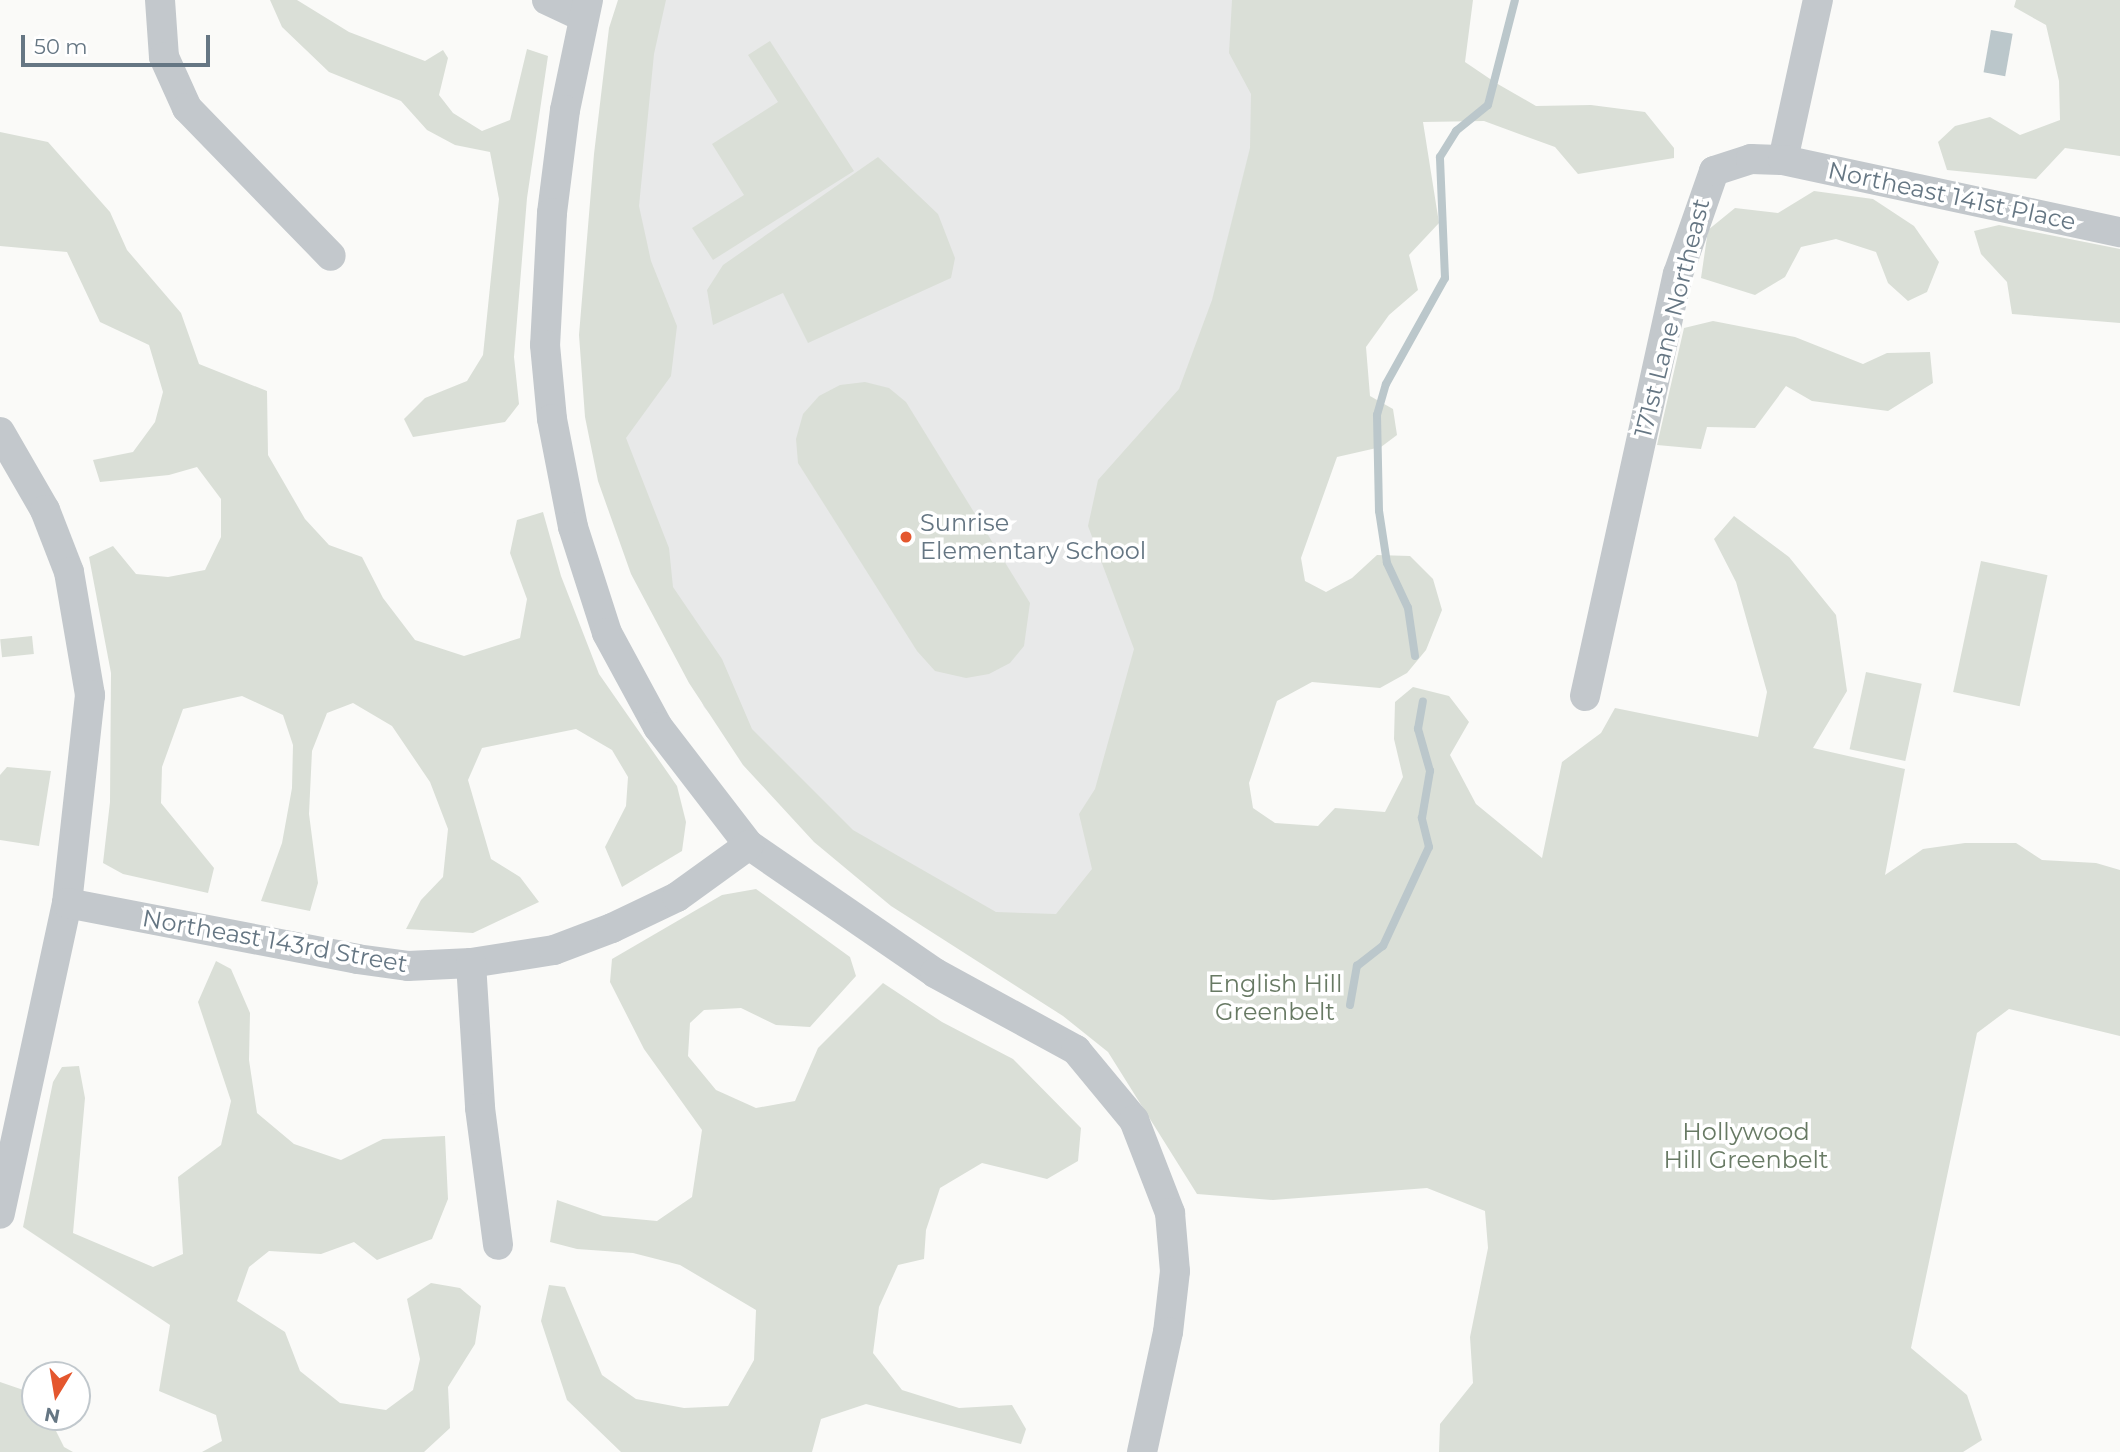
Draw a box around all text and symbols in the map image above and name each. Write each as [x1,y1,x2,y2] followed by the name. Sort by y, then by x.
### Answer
[24,21,214,65] scale bar
[34,34,88,59] text: 50 m
[1825,156,2079,236] street label: Northeast 141st Place
[1628,196,1716,440] street label: 171st Lane Northeast
[920,509,1146,565] place label: Sunrise Elementary School
[898,529,914,545] marker: Sunrise Elementary School
[140,903,410,979] street label: Northeast 143rd Street
[1208,970,1342,1026] park label: English Hill Greenbelt
[1663,1118,1829,1174] park label: Hollywood Hill Greenbelt
[21,1361,91,1431] north arrow
[43,1402,62,1428] text: N

